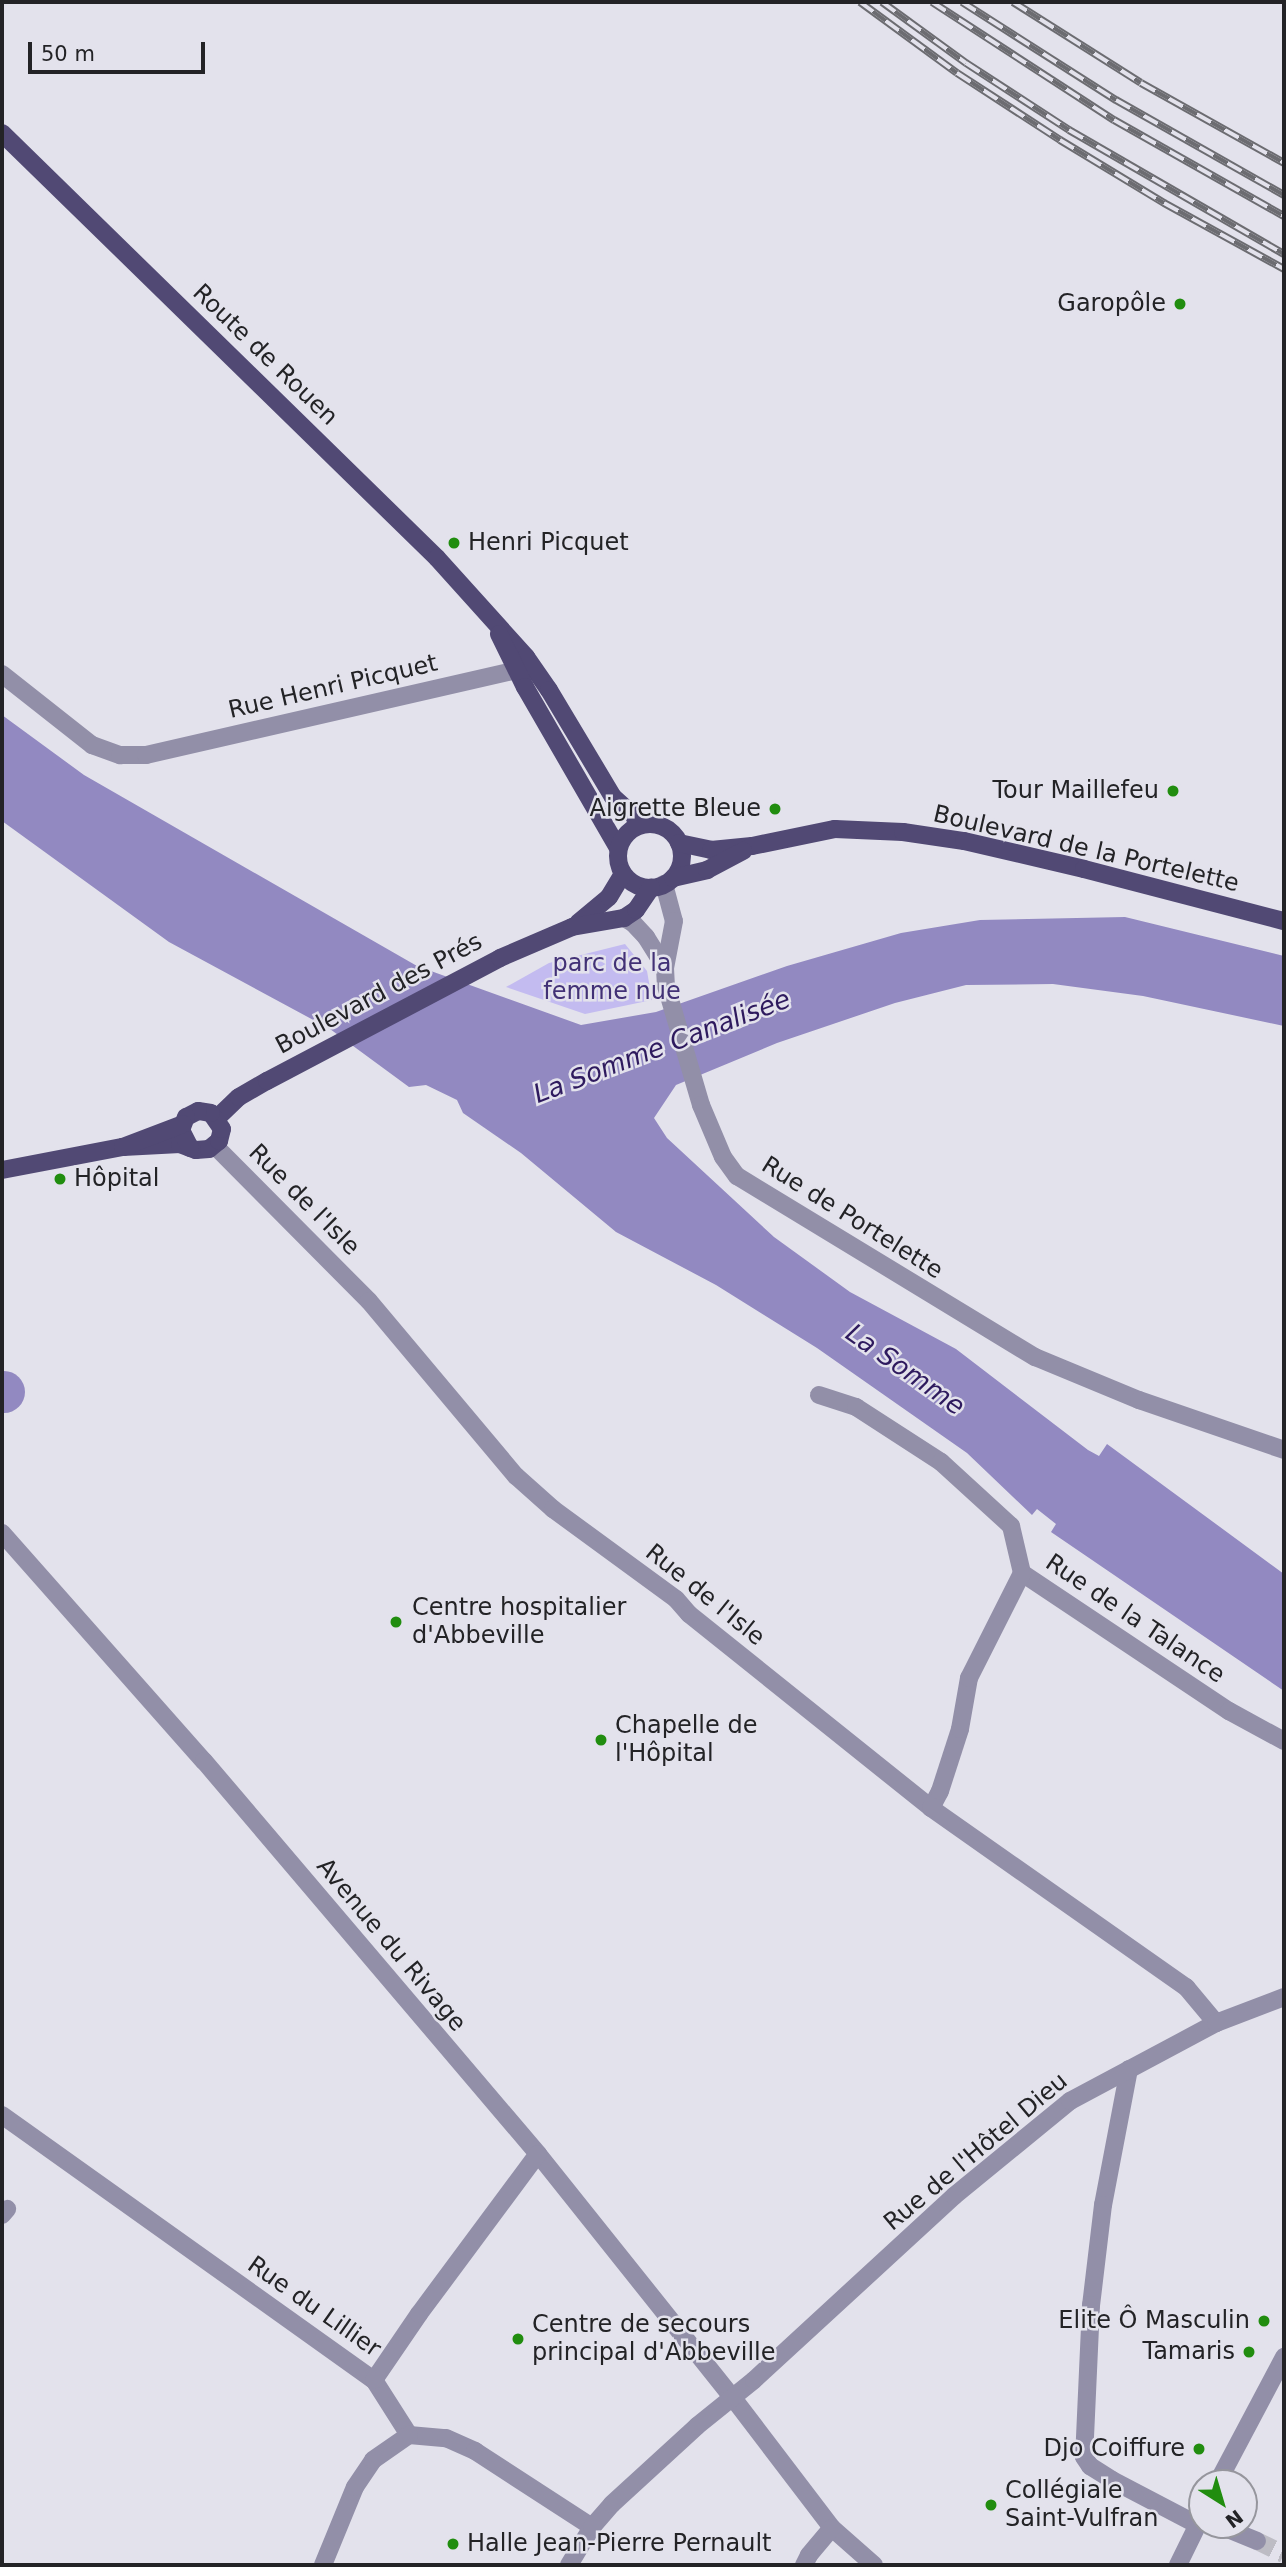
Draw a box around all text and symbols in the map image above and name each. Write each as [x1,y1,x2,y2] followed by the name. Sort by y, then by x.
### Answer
[32,28,208,72] scale bar
[41,42,95,66] text: 50 m
[187,279,343,431] street label: Route de Rouen
[1057,290,1166,318] place label: Garopôle
[1172,296,1188,312] marker: Garopôle
[468,529,629,557] place label: Henri Picquet
[446,535,462,551] marker: Henri Picquet
[226,649,440,725] street label: Rue Henri Picquet
[992,777,1159,805] place label: Tour Maillefeu
[1165,783,1181,799] marker: Tour Maillefeu
[589,795,761,823] place label: Aigrette Bleue
[930,800,1242,898] street label: Boulevard de la Portelette
[767,801,783,817] marker: Aigrette Bleue
[271,927,487,1061] street label: Boulevard des Prés
[543,950,681,1006] park label: parc de la femme nue
[529,984,795,1110] water label: La Somme Canalisée
[243,1139,365,1261] street label: Rue de l'Isle
[756,1151,948,1285] street label: Rue de Portelette
[74,1165,159,1193] place label: Hôpital
[52,1171,68,1187] marker: Hôpital
[840,1318,970,1422] water label: La Somme
[640,1538,770,1652] street label: Rue de l'Isle
[1040,1548,1230,1690] street label: Rue de la Talance
[412,1594,626,1650] place label: Centre hospitalier d'Abbeville
[386,1612,406,1632] marker: Centre hospitalier d'Abbeville
[615,1712,757,1768] place label: Chapelle de l'Hôpital
[593,1732,609,1748] marker: Chapelle de l'Hôpital
[310,1853,472,2037] street label: Avenue du Rivage
[878,2067,1074,2237] street label: Rue de l'Hôtel Dieu
[242,2250,386,2364] street label: Rue du Lillier
[1058,2307,1250,2335] place label: Elite Ô Masculin
[532,2311,776,2367] place label: Centre de secours principal d'Abbeville
[1256,2313,1272,2329] marker: Elite Ô Masculin
[510,2331,526,2347] marker: Centre de secours principal d'Abbeville
[1142,2338,1235,2366] place label: Tamaris
[1241,2344,1257,2360] marker: Tamaris
[1044,2435,1185,2463] place label: Djo Coiffure
[1191,2441,1207,2457] marker: Djo Coiffure
[1188,2469,1258,2539] north arrow
[1005,2477,1158,2533] place label: Collégiale Saint-Vulfran
[983,2497,999,2513] marker: Collégiale Saint-Vulfran
[1221,2506,1247,2533] text: N
[467,2530,772,2558] place label: Halle Jean-Pierre Pernault
[445,2536,461,2552] marker: Halle Jean-Pierre Pernault

